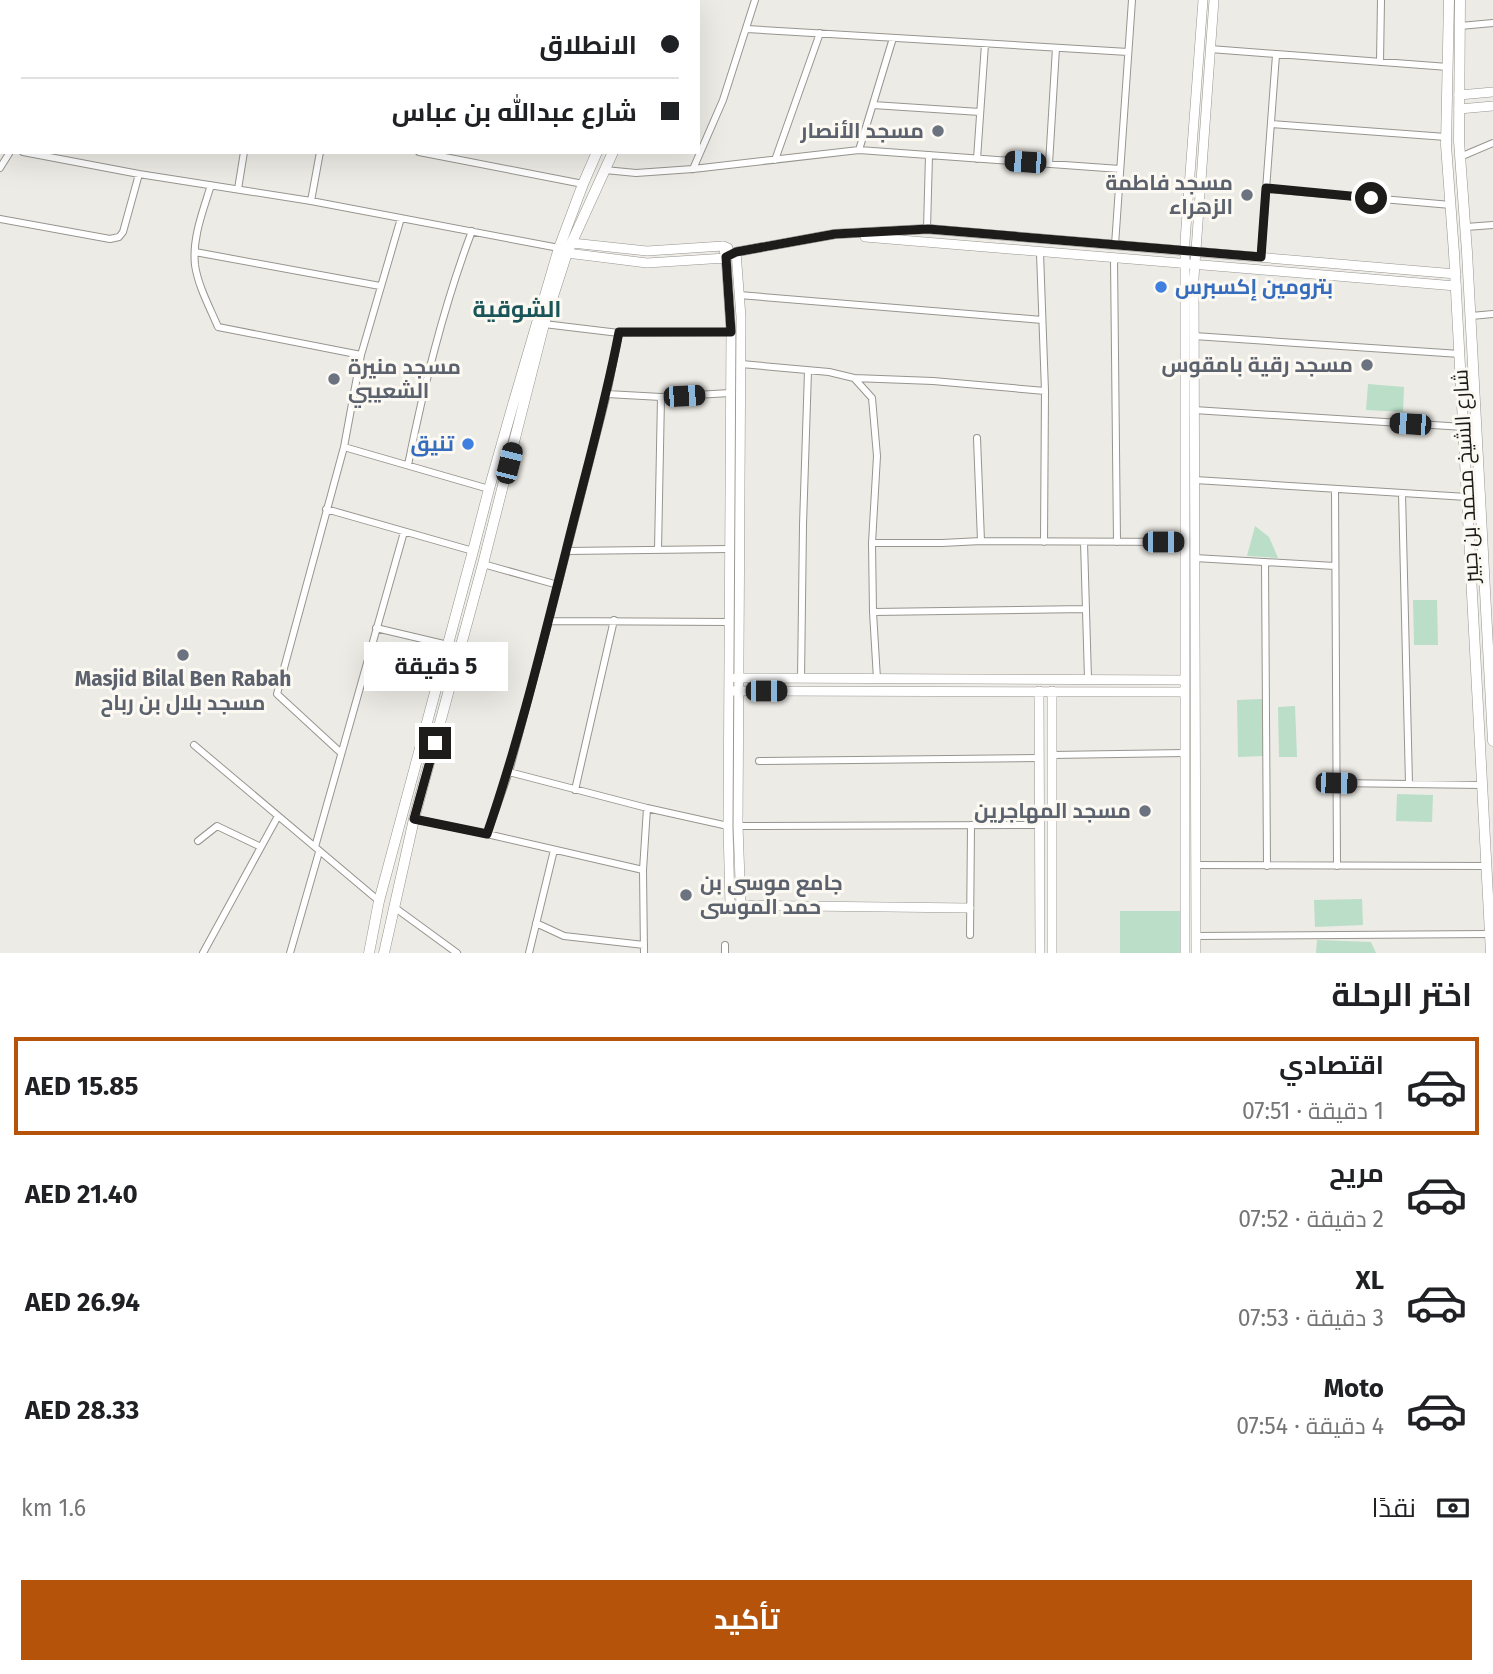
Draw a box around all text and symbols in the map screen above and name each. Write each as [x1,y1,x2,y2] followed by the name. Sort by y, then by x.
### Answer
[539,30,637,61] text: الانطلاق
[392,97,637,128] text: شارع عبدالله بن عباس
[800,118,924,144] place label: مسجد الأنصار
[930,123,946,139] marker: مسجد الأنصار
[1004,150,1047,174] car
[1105,170,1233,220] place label: مسجد فاطمة الزهراء
[1355,182,1387,214] route start
[1239,187,1255,203] marker: مسجد فاطمة الزهراء
[1175,274,1333,301] place label: بترومين إكسبرس
[1153,279,1169,295] marker: بترومين إكسبرس
[473,295,561,323] district label: الشوقية
[1161,352,1353,378] place label: مسجد رقية بامقوس
[348,354,461,408] place label: مسجد منيرة الشعيبي
[1359,357,1375,373] marker: مسجد رقية بامقوس
[1447,368,1486,585] street label: شارع الشيخ محمد بن جبير
[326,371,342,387] marker: مسجد منيرة الشعيبي
[663,384,706,408] car
[1389,412,1432,436] car
[410,431,455,457] place label: تنيق
[460,436,476,452] marker: تنيق
[494,440,525,486] car
[1143,532,1185,553] car
[363,642,507,690] callout: 5 دقيقة
[175,647,191,663] marker: Masjid Bilal Ben Rabah مسجد بلال بن رباح
[395,652,477,680] text: 5 دقيقة
[75,666,291,717] place label: Masjid Bilal Ben Rabah مسجد بلال بن رباح
[746,681,788,702] car
[419,727,451,759] route end
[1315,772,1358,794] car
[974,798,1131,824] place label: مسجد المهاجرين
[1137,803,1153,819] marker: مسجد المهاجرين
[700,870,843,920] place label: جامع موسى بن حمد الموسى
[678,887,694,903] marker: جامع موسى بن حمد الموسى
[1331,976,1472,1014] text: اختر الرحلة
[1279,1050,1384,1081] text: اقتصادي
[1405,1055,1468,1118] icon: car
[25,1071,138,1102] text: AED 15.85
[1242,1097,1384,1125] text: 1 دقيقة · 07:51
[1329,1158,1384,1189] text: مريح
[1405,1163,1468,1226] icon: car
[25,1179,138,1210] text: AED 21.40
[1238,1205,1384,1233] text: 2 دقيقة · 07:52
[1356,1265,1384,1296] text: XL
[1405,1271,1468,1334] icon: car
[25,1287,140,1318] text: AED 26.94
[1238,1304,1384,1332] text: 3 دقيقة · 07:53
[1324,1373,1384,1404] text: Moto
[1405,1379,1468,1442] icon: car
[25,1395,139,1426] text: AED 28.33
[1236,1412,1384,1440] text: 4 دقيقة · 07:54
[1434,1489,1472,1527] icon: cash
[1372,1493,1416,1524] text: نقدًا
[21,1494,86,1522] text: 1.6 km
[21,1580,1472,1660] button: تأكيد

